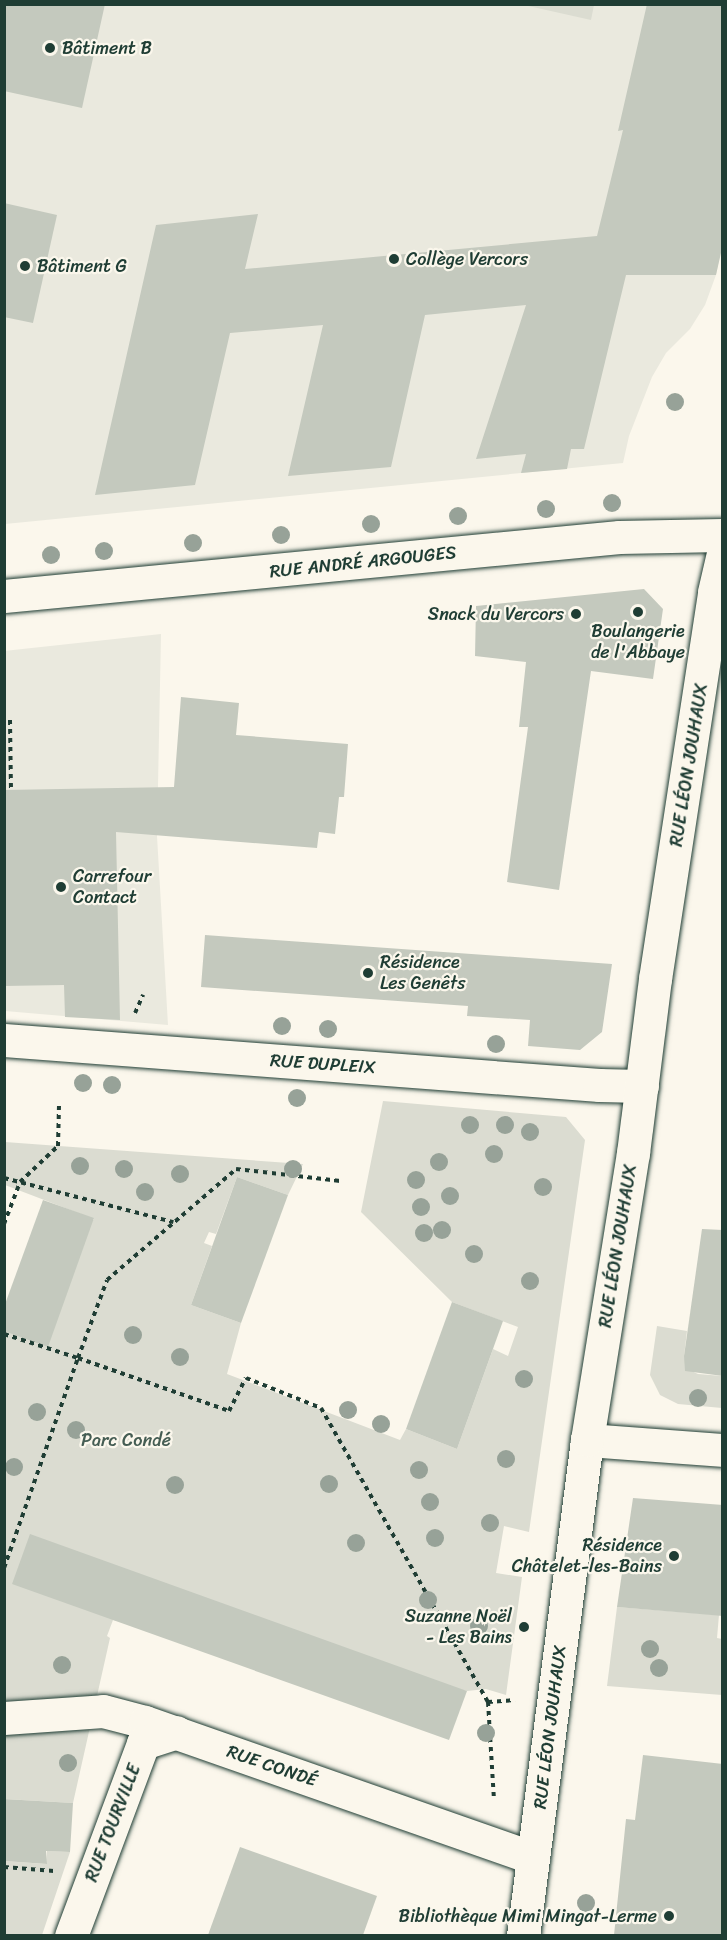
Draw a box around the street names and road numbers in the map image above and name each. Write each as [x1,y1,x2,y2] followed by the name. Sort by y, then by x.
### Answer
[269,541,457,583] street label: RUE ANDRÉ ARGOUGES
[665,682,713,848] street label: RUE LÉON JOUHAUX
[269,1050,377,1078] street label: RUE DUPLEIX
[594,1163,642,1329] street label: RUE LÉON JOUHAUX
[529,1644,571,1810] street label: RUE LÉON JOUHAUX
[224,1741,320,1791] street label: RUE CONDÉ
[81,1761,145,1885] street label: RUE TOURVILLE

